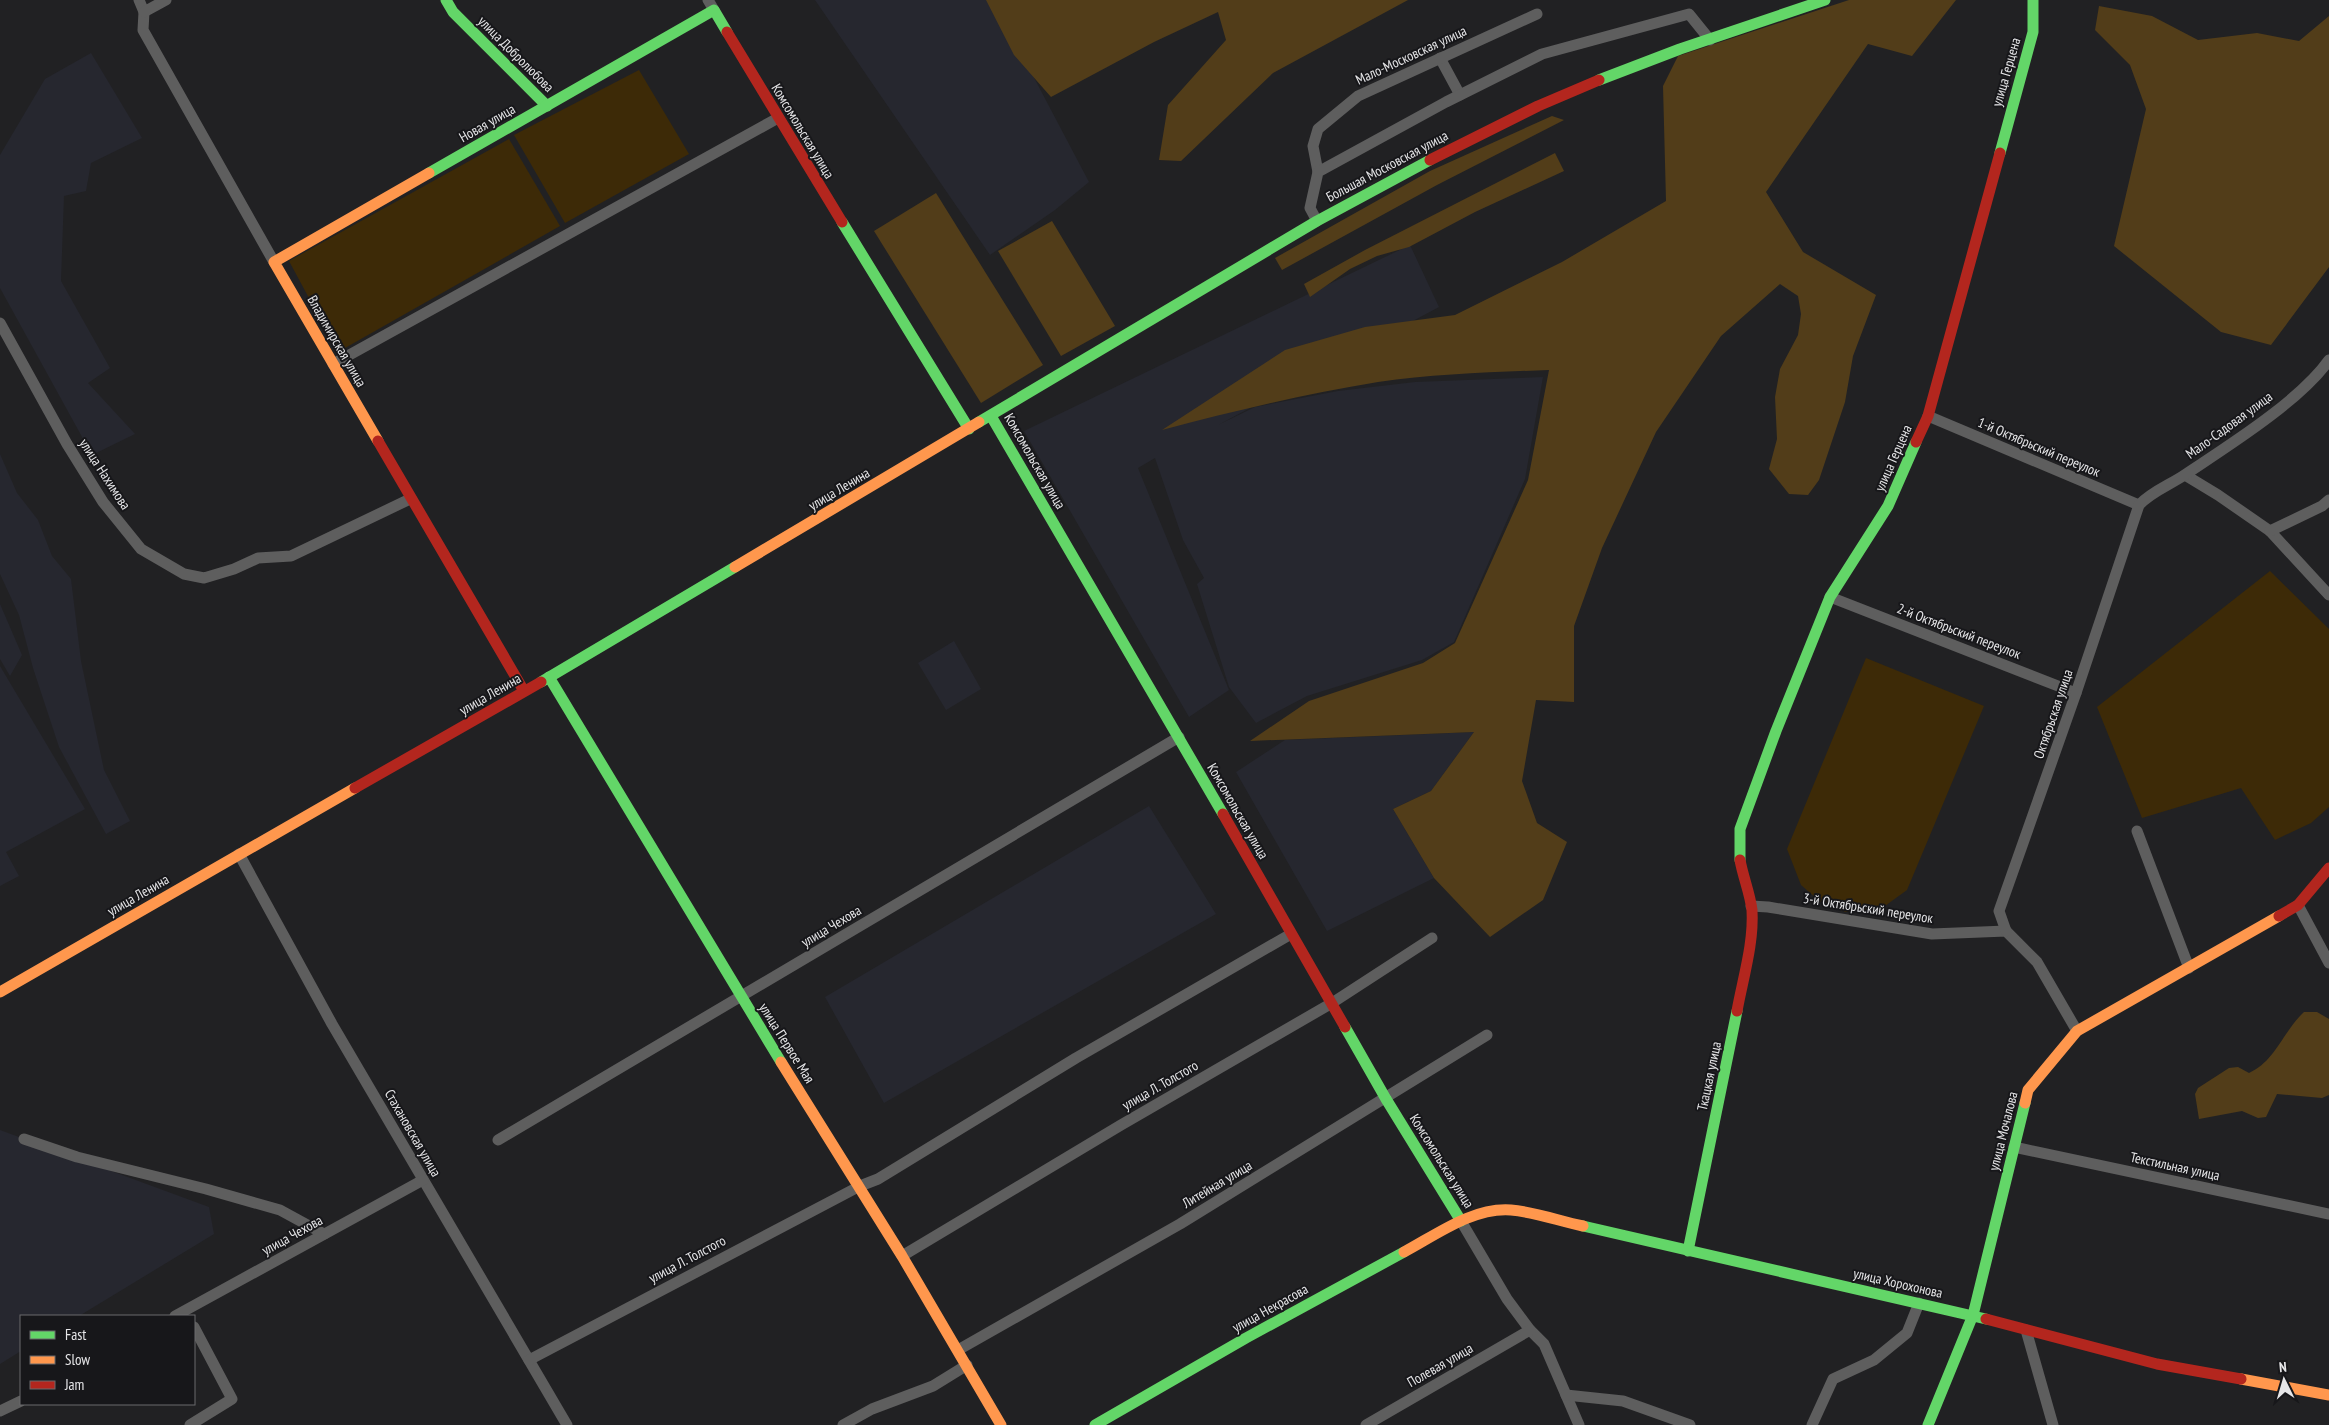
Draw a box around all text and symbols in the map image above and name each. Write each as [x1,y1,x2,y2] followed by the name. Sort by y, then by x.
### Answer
[474,12,558,96] street label: улица Добролюбова
[1353,21,1469,89] street label: Мало-Московская улица
[1988,35,2024,109] street label: улица Герцена
[768,80,838,182] street label: Комсомольская улица
[456,100,518,146] street label: Новая улица
[1323,126,1451,206] street label: Большая Московская улица
[304,292,370,390] street label: Владимирская улица
[2182,387,2276,463] street label: Мало-Садовая улица
[1000,410,1070,512] street label: Комсомольская улица
[1975,413,2103,481] street label: 1-й Октябрьский переулок
[1870,422,1916,494] street label: улица Герцена
[75,435,135,513] street label: улица Нахимова
[805,464,873,514] street label: улица Ленина
[1895,599,2024,663] street label: 2-й Октябрьский переулок
[2029,667,2077,761] street label: Октябрьская улица
[456,669,524,719] street label: улица Ленина
[1203,760,1273,862] street label: Комсомольская улица
[104,870,172,920] street label: улица Ленина
[1802,889,1935,927] street label: 3-й Октябрьский переулок
[798,901,864,951] street label: улица Чехова
[755,1000,819,1086] street label: улица Первое Мая
[1693,1040,1725,1112] street label: Ткацкая улица
[1119,1056,1201,1114] street label: улица Л. Толстого
[381,1086,445,1180] street label: Стахановская улица
[1984,1090,2022,1172] street label: улица Мочалова
[1406,1111,1478,1211] street label: Комсомольская улица
[2129,1148,2221,1184] street label: Текстильная улица
[1178,1156,1255,1212] street label: Литейная улица
[258,1211,326,1259] street label: улица Чехова
[645,1231,729,1287] street label: улица Л. Толстого
[1852,1264,1944,1302] street label: улица Хорохонова
[1229,1280,1311,1336] street label: улица Некрасова
[20,1315,195,1405] legend
[65,1325,86,1344] text: Fast
[1404,1339,1476,1391] street label: Полевая улица
[65,1350,90,1369] text: Slow
[2259,1355,2309,1405] north arrow
[2278,1358,2287,1376] text: N
[64,1375,84,1394] text: Jam

